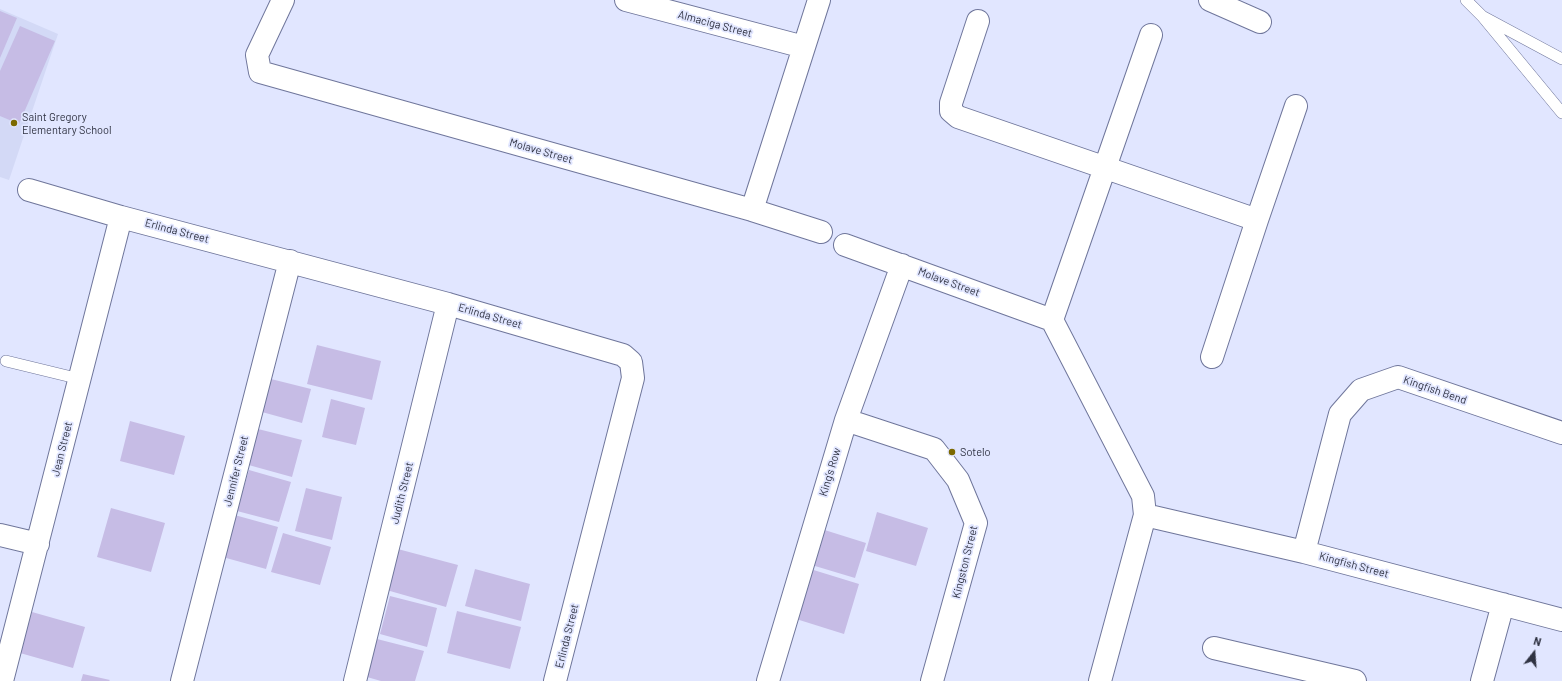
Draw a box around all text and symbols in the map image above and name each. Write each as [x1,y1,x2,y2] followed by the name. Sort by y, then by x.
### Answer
[676,8,754,40] street label: Almaciga Street
[22,110,112,136] place label: Saint Gregory Elementary School
[9,118,19,128] marker: Saint Gregory Elementary School
[508,136,574,166] street label: Molave Street
[144,216,210,246] street label: Erlinda Street
[916,265,982,299] street label: Molave Street
[457,301,523,331] street label: Erlinda Street
[1402,373,1468,407] street label: Kingfish Bend
[49,420,75,478] street label: Jean Street
[221,434,251,508] street label: Jennifer Street
[960,445,991,459] place label: Sotelo
[816,446,844,498] street label: King's Row
[947,447,957,457] marker: Sotelo
[388,461,416,525] street label: Judith Street
[950,524,980,600] street label: Kingston Street
[1318,549,1390,581] street label: Kingfish Street
[553,603,581,669] street label: Erlinda Street
[1514,633,1554,673] north arrow
[1532,634,1543,648] text: N

